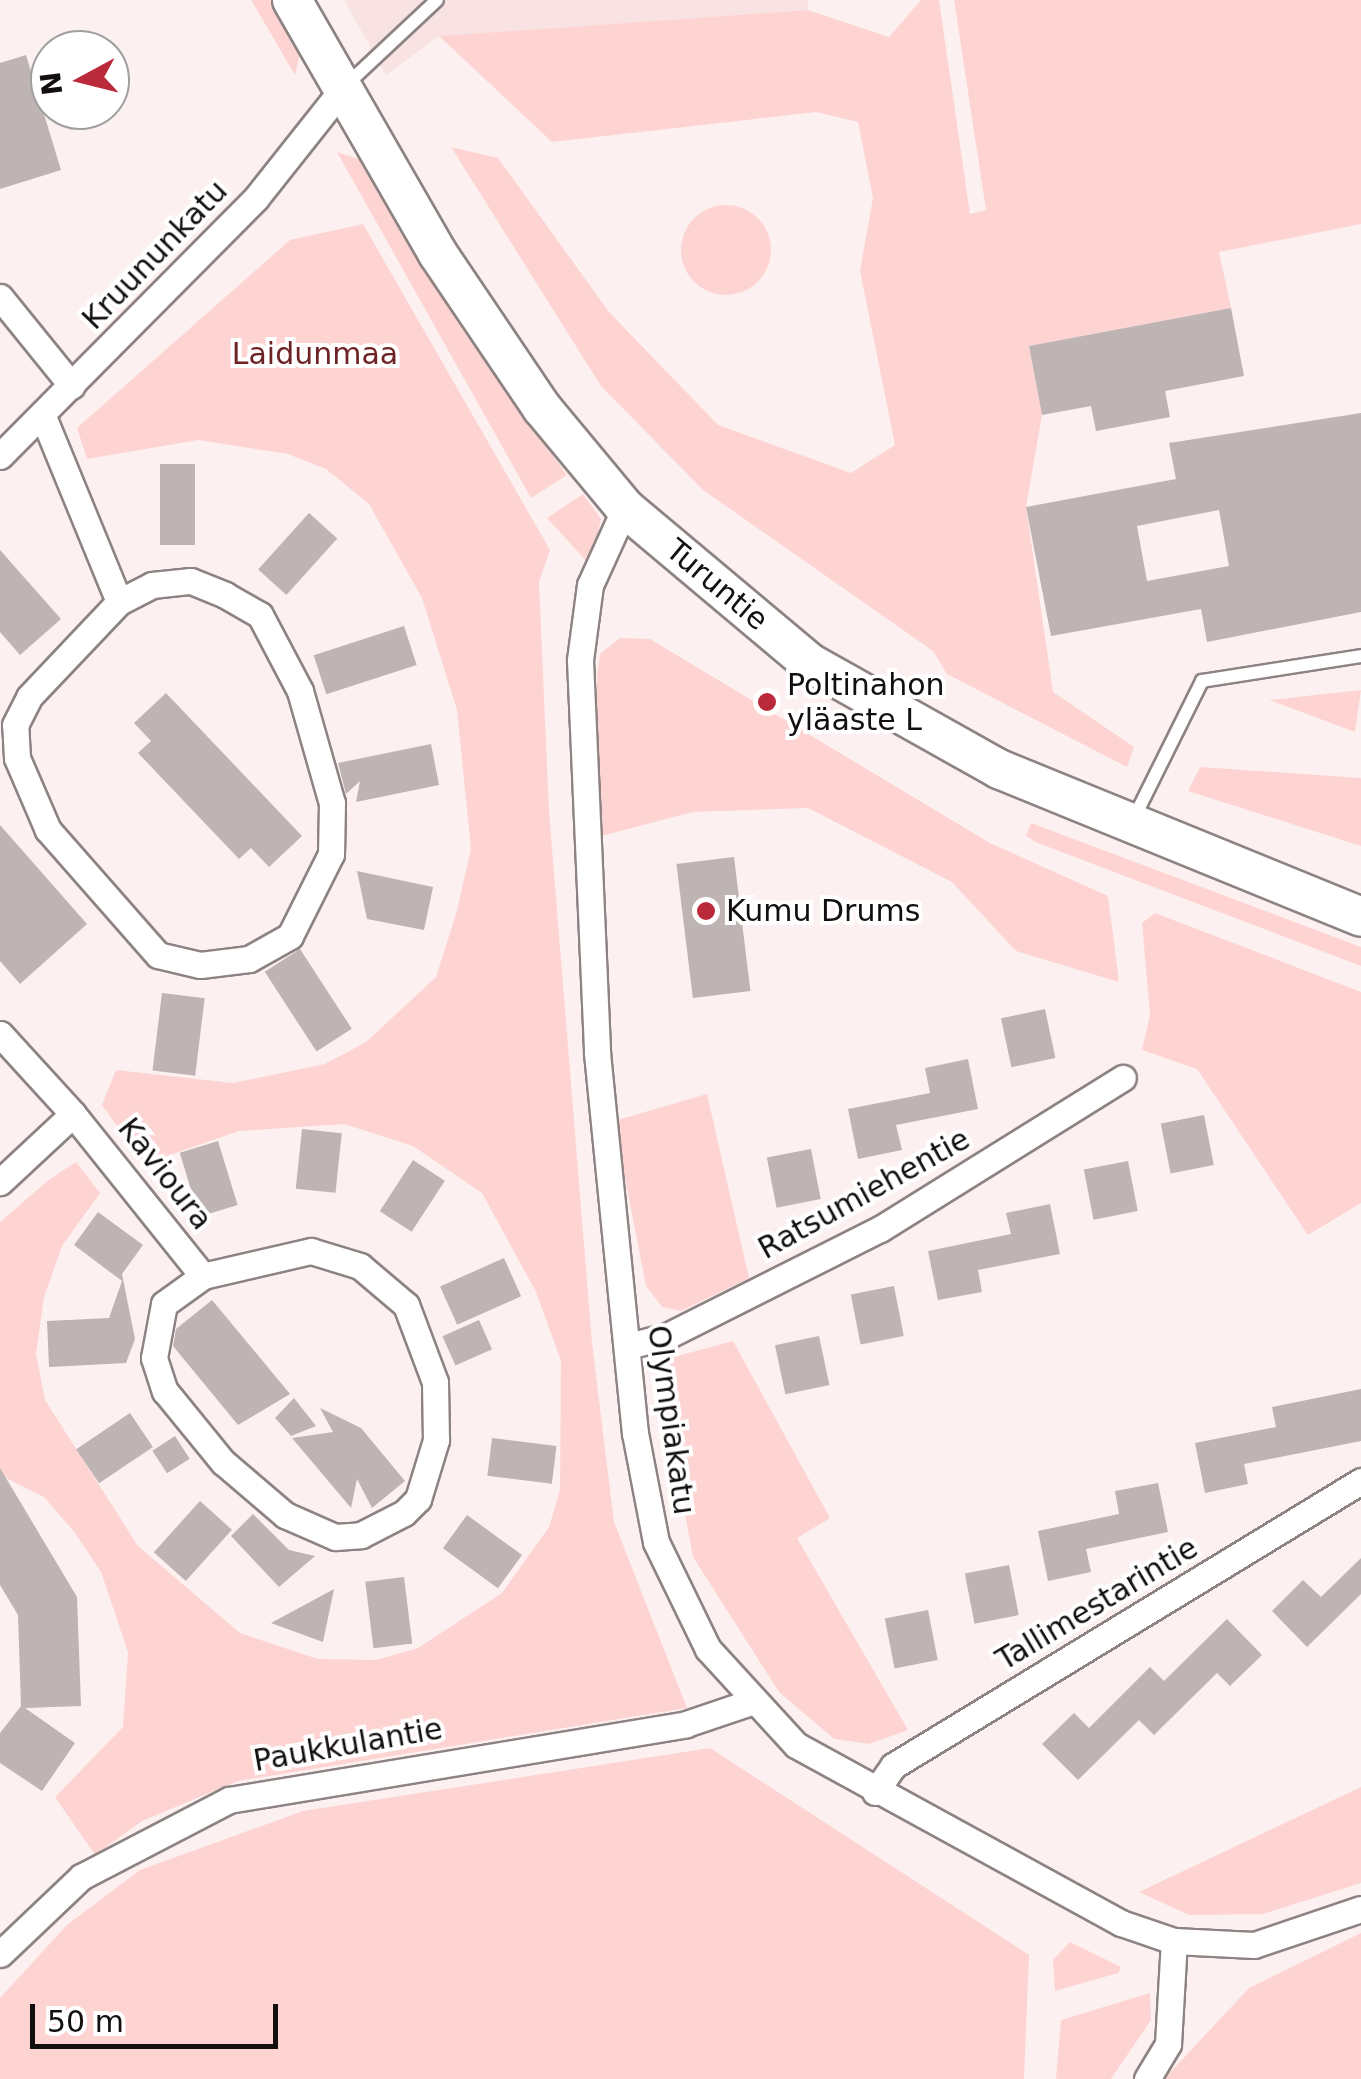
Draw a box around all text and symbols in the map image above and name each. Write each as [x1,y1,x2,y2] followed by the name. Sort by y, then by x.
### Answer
[30,30,130,130] north arrow
[34,70,70,97] text: N
[75,173,235,337] street label: Kruununkatu
[232,336,398,372] park label: Laidunmaa
[659,532,775,638] street label: Turuntie
[787,667,945,738] place label: Poltinahon yläaste L
[756,691,778,713] marker: Poltinahon yläaste L
[726,893,920,929] place label: Kumu Drums
[695,900,717,922] marker: Kumu Drums
[110,1111,220,1237] street label: Kavioura
[752,1121,976,1267] street label: Ratsumiehentie
[640,1323,702,1517] street label: Olympiakatu
[990,1530,1204,1678] street label: Tallimestarintie
[251,1711,445,1779] street label: Paukkulantie
[35,1984,282,2046] scale bar
[47,2004,124,2039] text: 50 m

